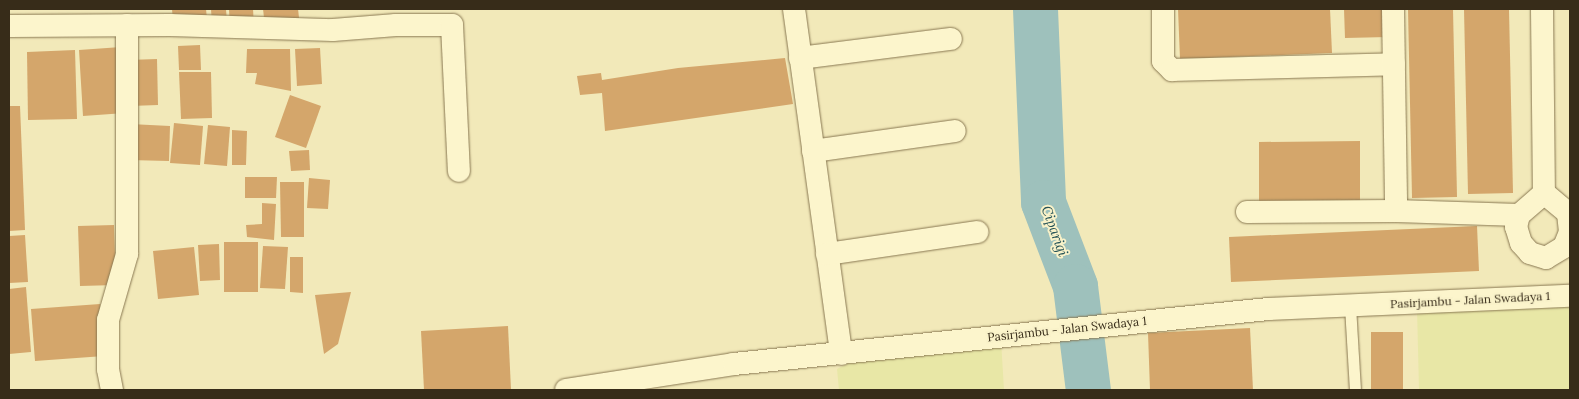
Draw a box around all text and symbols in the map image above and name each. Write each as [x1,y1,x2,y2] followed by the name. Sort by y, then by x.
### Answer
[1038,203,1072,259] water label: Ciparigi
[1390,289,1550,311] street label: Pasirjambu - Jalan Swadaya 1
[987,313,1147,345] street label: Pasirjambu - Jalan Swadaya 1

